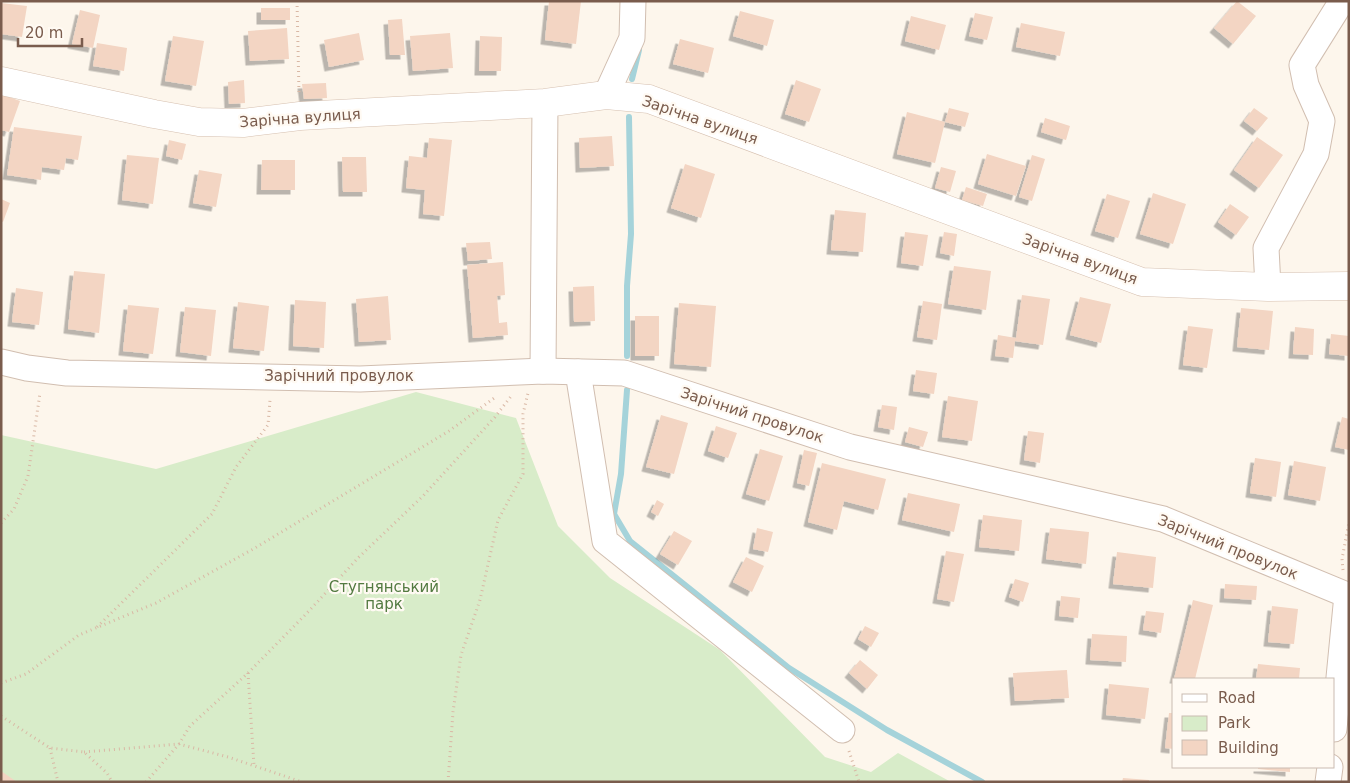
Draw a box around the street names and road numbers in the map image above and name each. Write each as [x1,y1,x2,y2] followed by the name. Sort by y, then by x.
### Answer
[640,92,760,148] street label: Зарічна вулиця
[239,105,361,131] street label: Зарічна вулиця
[1020,230,1140,288] street label: Зарічна вулиця
[264,367,414,385] street label: Зарічний провулок
[678,383,826,447] street label: Зарічний провулок
[1155,511,1301,583] street label: Зарічний провулок

